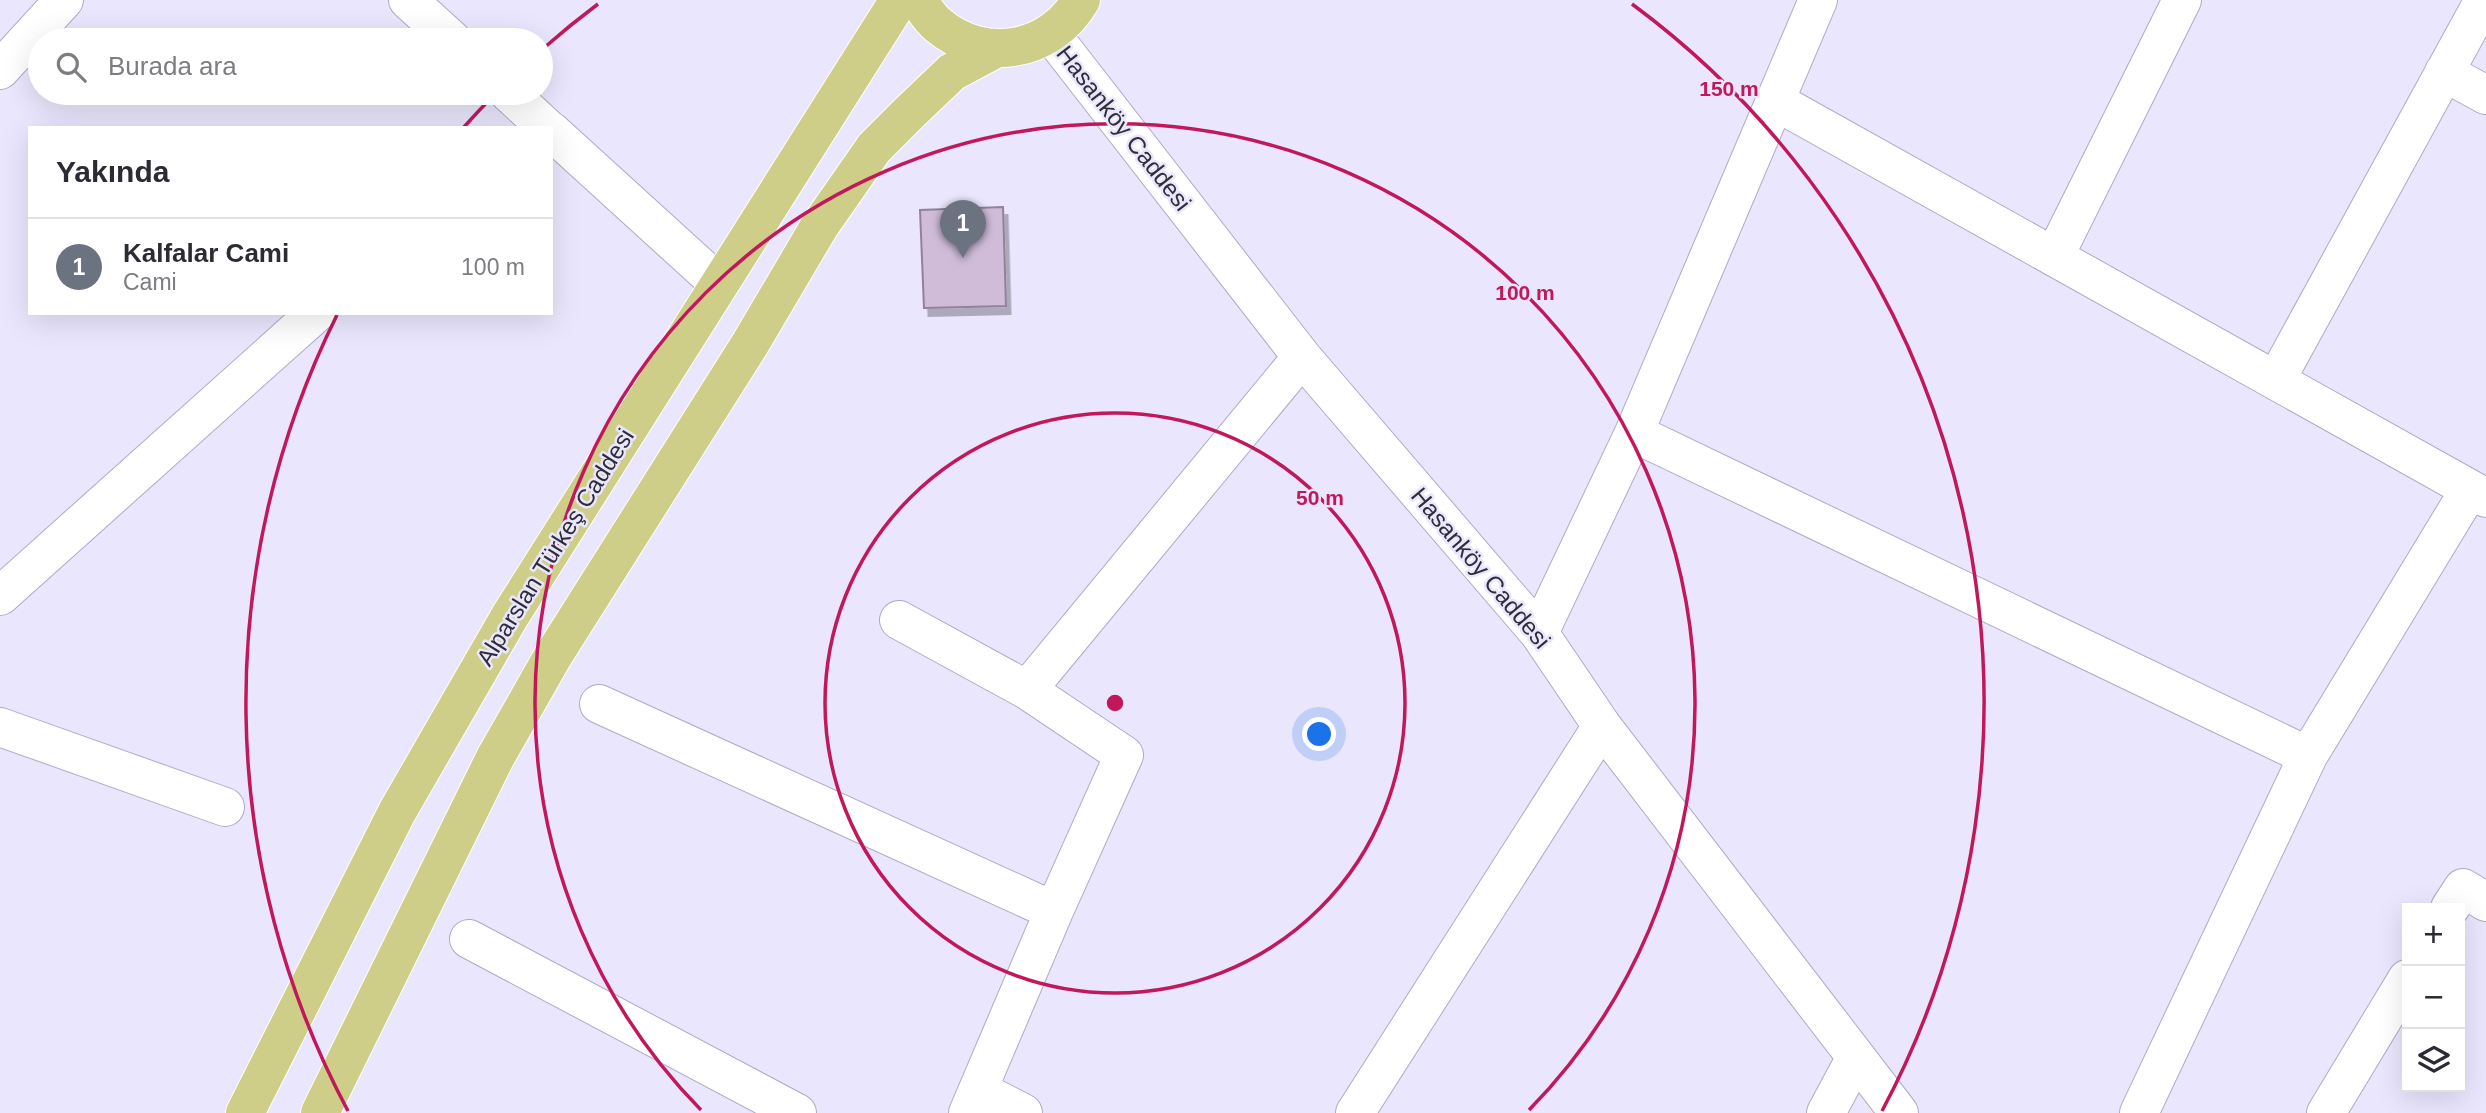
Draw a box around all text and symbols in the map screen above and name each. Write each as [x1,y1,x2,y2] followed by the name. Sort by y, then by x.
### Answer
[28,28,553,105] search box
[1051,40,1197,216] street label: Hasanköy Caddesi
[52,48,90,86] icon: search
[108,51,237,81] text: Burada ara
[1699,77,1759,100] text: 150 m
[56,155,169,188] text: Yakında
[940,200,986,258] pin: 1
[123,238,289,268] text: Kalfalar Cami
[73,254,85,280] text: 1
[461,254,525,280] text: 100 m
[123,269,177,295] text: Cami
[1495,281,1555,304] text: 100 m
[471,424,639,670] street label: Alparslan Türkeş Caddesi
[1406,482,1556,654] street label: Hasanköy Caddesi
[1296,486,1344,509] text: 50 m
[1103,691,1127,715] centre of rings
[1302,717,1336,751] your location
[2402,903,2465,1092] map controls
[2402,903,2465,966] button: +
[2402,966,2465,1029] button: −
[2402,1029,2465,1092] button: layers

